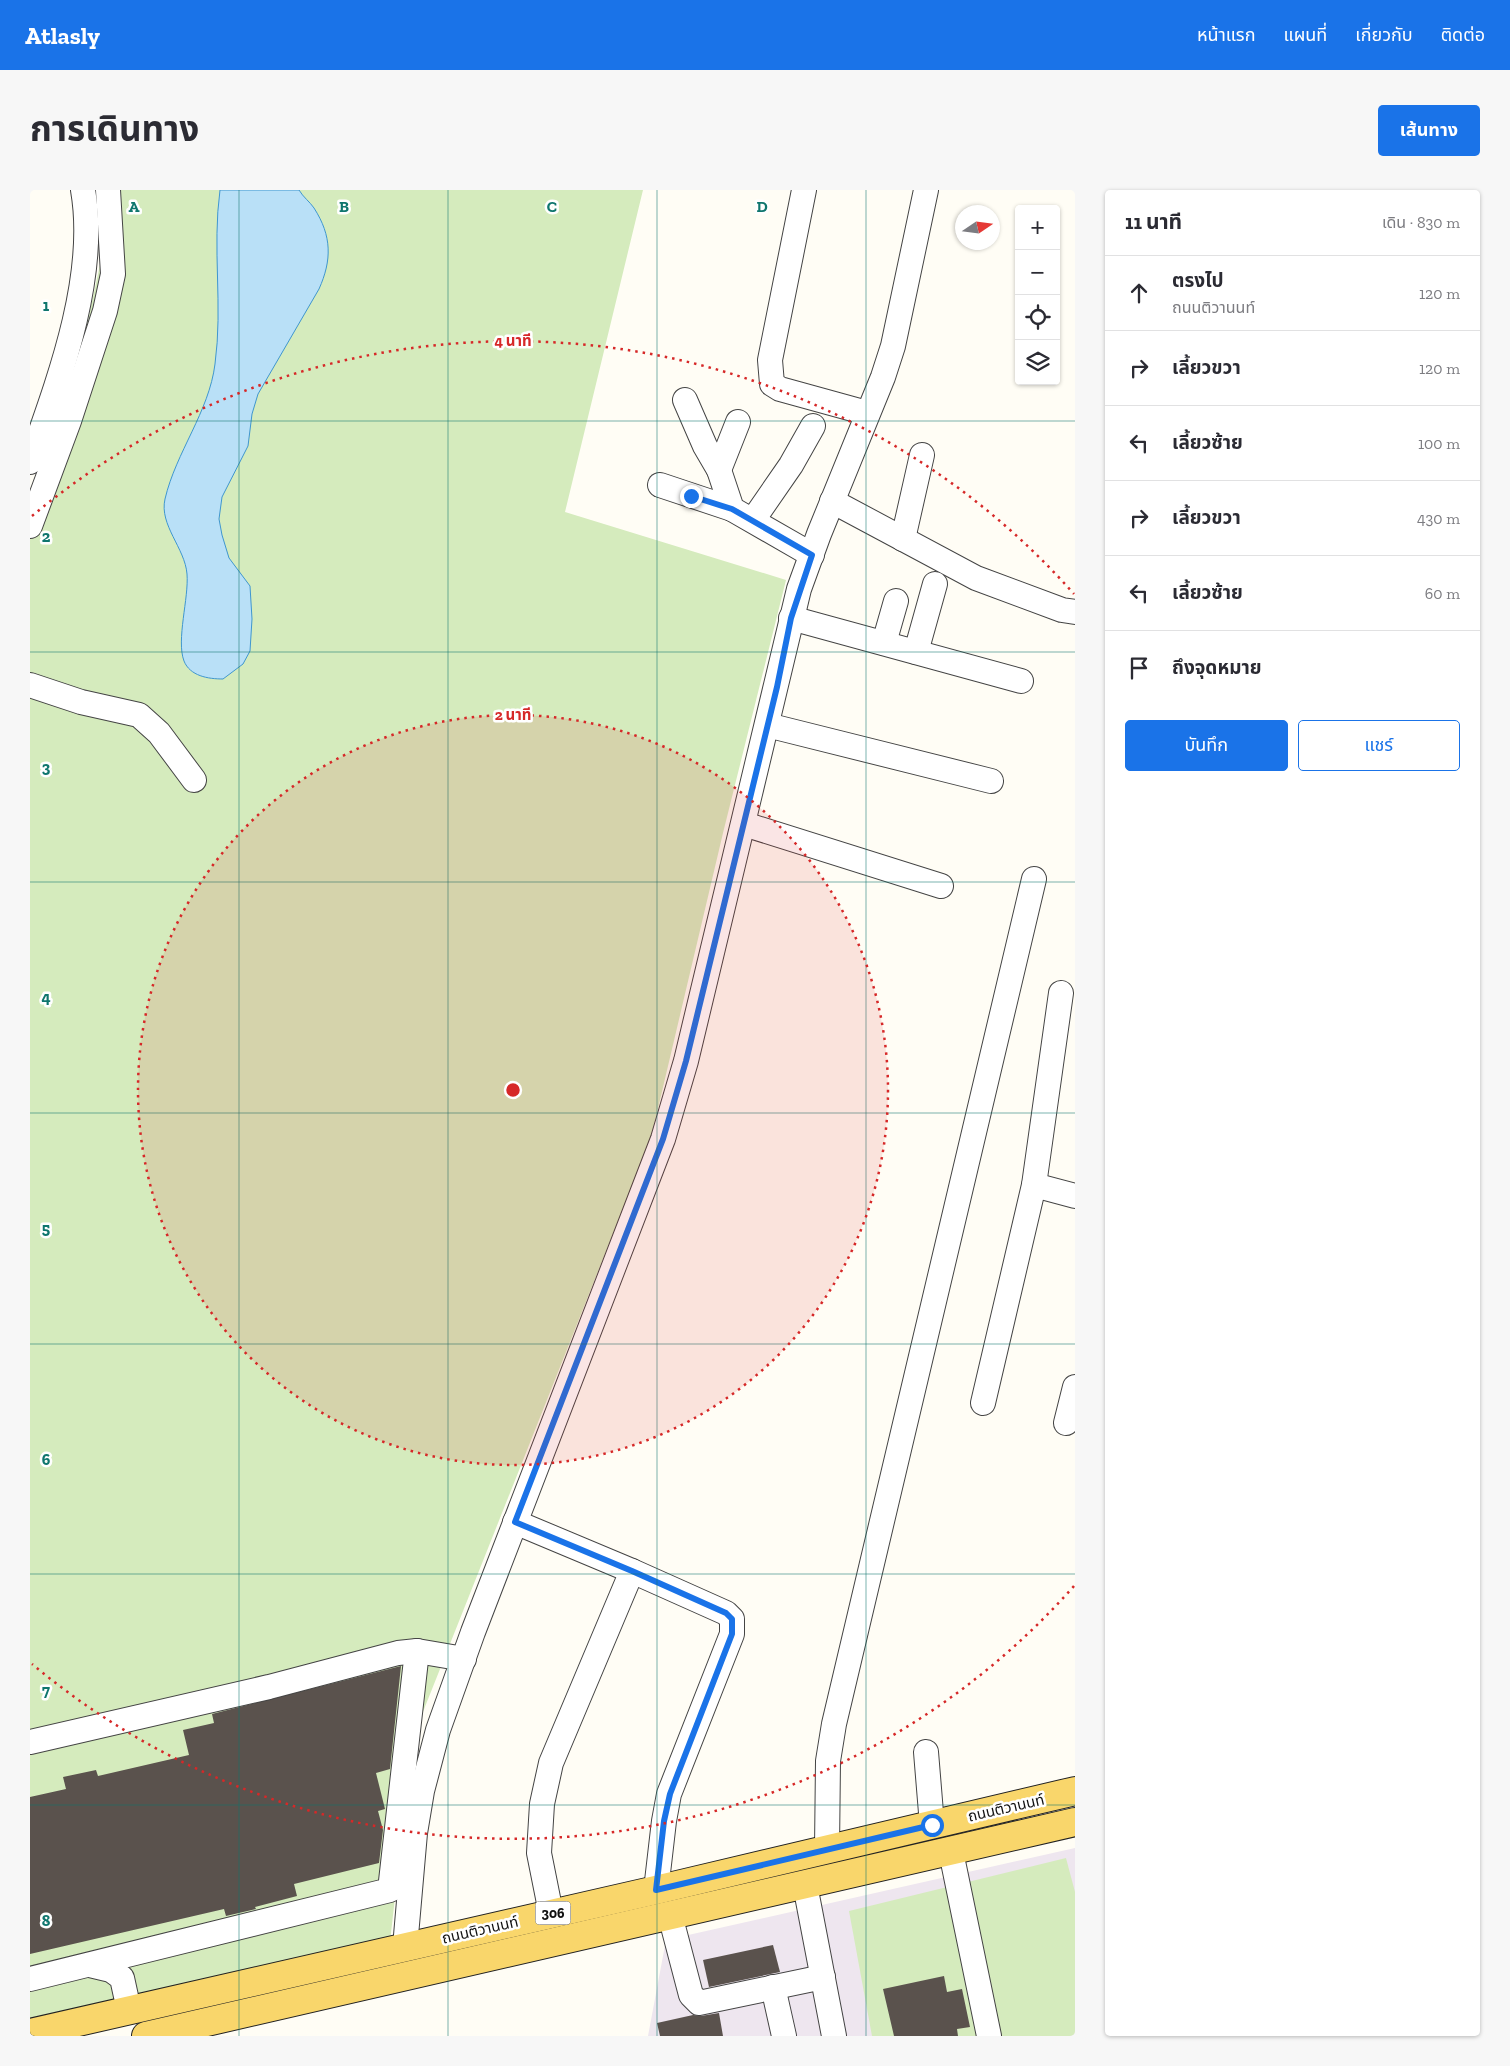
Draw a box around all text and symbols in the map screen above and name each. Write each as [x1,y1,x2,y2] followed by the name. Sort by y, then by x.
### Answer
[25,21,100,50] text: Atlasly
[1197,24,1255,46] text: หน้าแรก
[1283,24,1327,46] text: แผนที่
[1355,24,1413,46] text: เกี่ยวกับ
[1441,24,1485,46] text: ติดต่อ
[1378,105,1480,156] button: เส้นทาง
[30,108,199,150] text: การเดินทาง
[129,197,140,216] text: A
[339,197,349,216] text: B
[547,197,557,216] text: C
[756,197,768,216] text: D
[955,205,1000,250] north arrow
[1015,205,1060,385] map controls
[1015,205,1060,250] button: +
[1125,209,1182,234] text: 11 นาที
[1382,213,1460,232] text: เดิน · 830 m
[1015,250,1060,295] button: −
[1172,269,1224,292] text: ตรงไป
[1125,279,1153,307] icon: ahead
[1419,284,1460,303] text: 120 m
[1015,295,1060,340] button: locate
[43,296,50,315] text: 1
[1172,298,1255,317] text: ถนนติวานนท์
[494,332,532,350] text: 4 นาที
[1015,340,1060,385] button: layers
[1125,354,1153,382] icon: right
[1172,356,1241,379] text: เลี้ยวขวา
[1419,359,1460,378] text: 120 m
[1125,429,1153,457] icon: left
[1172,431,1243,454] text: เลี้ยวซ้าย
[1418,434,1460,453] text: 100 m
[680,485,703,508] route end
[1125,504,1153,532] icon: right
[1172,506,1241,529] text: เลี้ยวขวา
[1417,509,1460,528] text: 430 m
[42,527,51,546] text: 2
[1125,579,1153,607] icon: left
[1172,581,1243,604] text: เลี้ยวซ้าย
[1425,584,1460,603] text: 60 m
[1125,654,1153,682] icon: arrive
[1172,656,1262,679] text: ถึงจุดหมาย
[495,706,531,724] text: 2 นาที
[1125,720,1288,771] button: บันทึก
[1298,720,1460,771] button: แชร์
[42,758,51,777] text: 3
[41,988,51,1007] text: 4
[504,1081,522,1099] centre of rings
[42,1219,50,1238] text: 5
[42,1450,51,1469] text: 6
[42,1681,50,1700] text: 7
[966,1790,1046,1826] street label: ถนนติวานนท์
[921,1814,944,1837] route start
[536,1902,570,1925] road number: 306
[42,1911,51,1930] text: 8
[440,1912,520,1948] street label: ถนนติวานนท์

